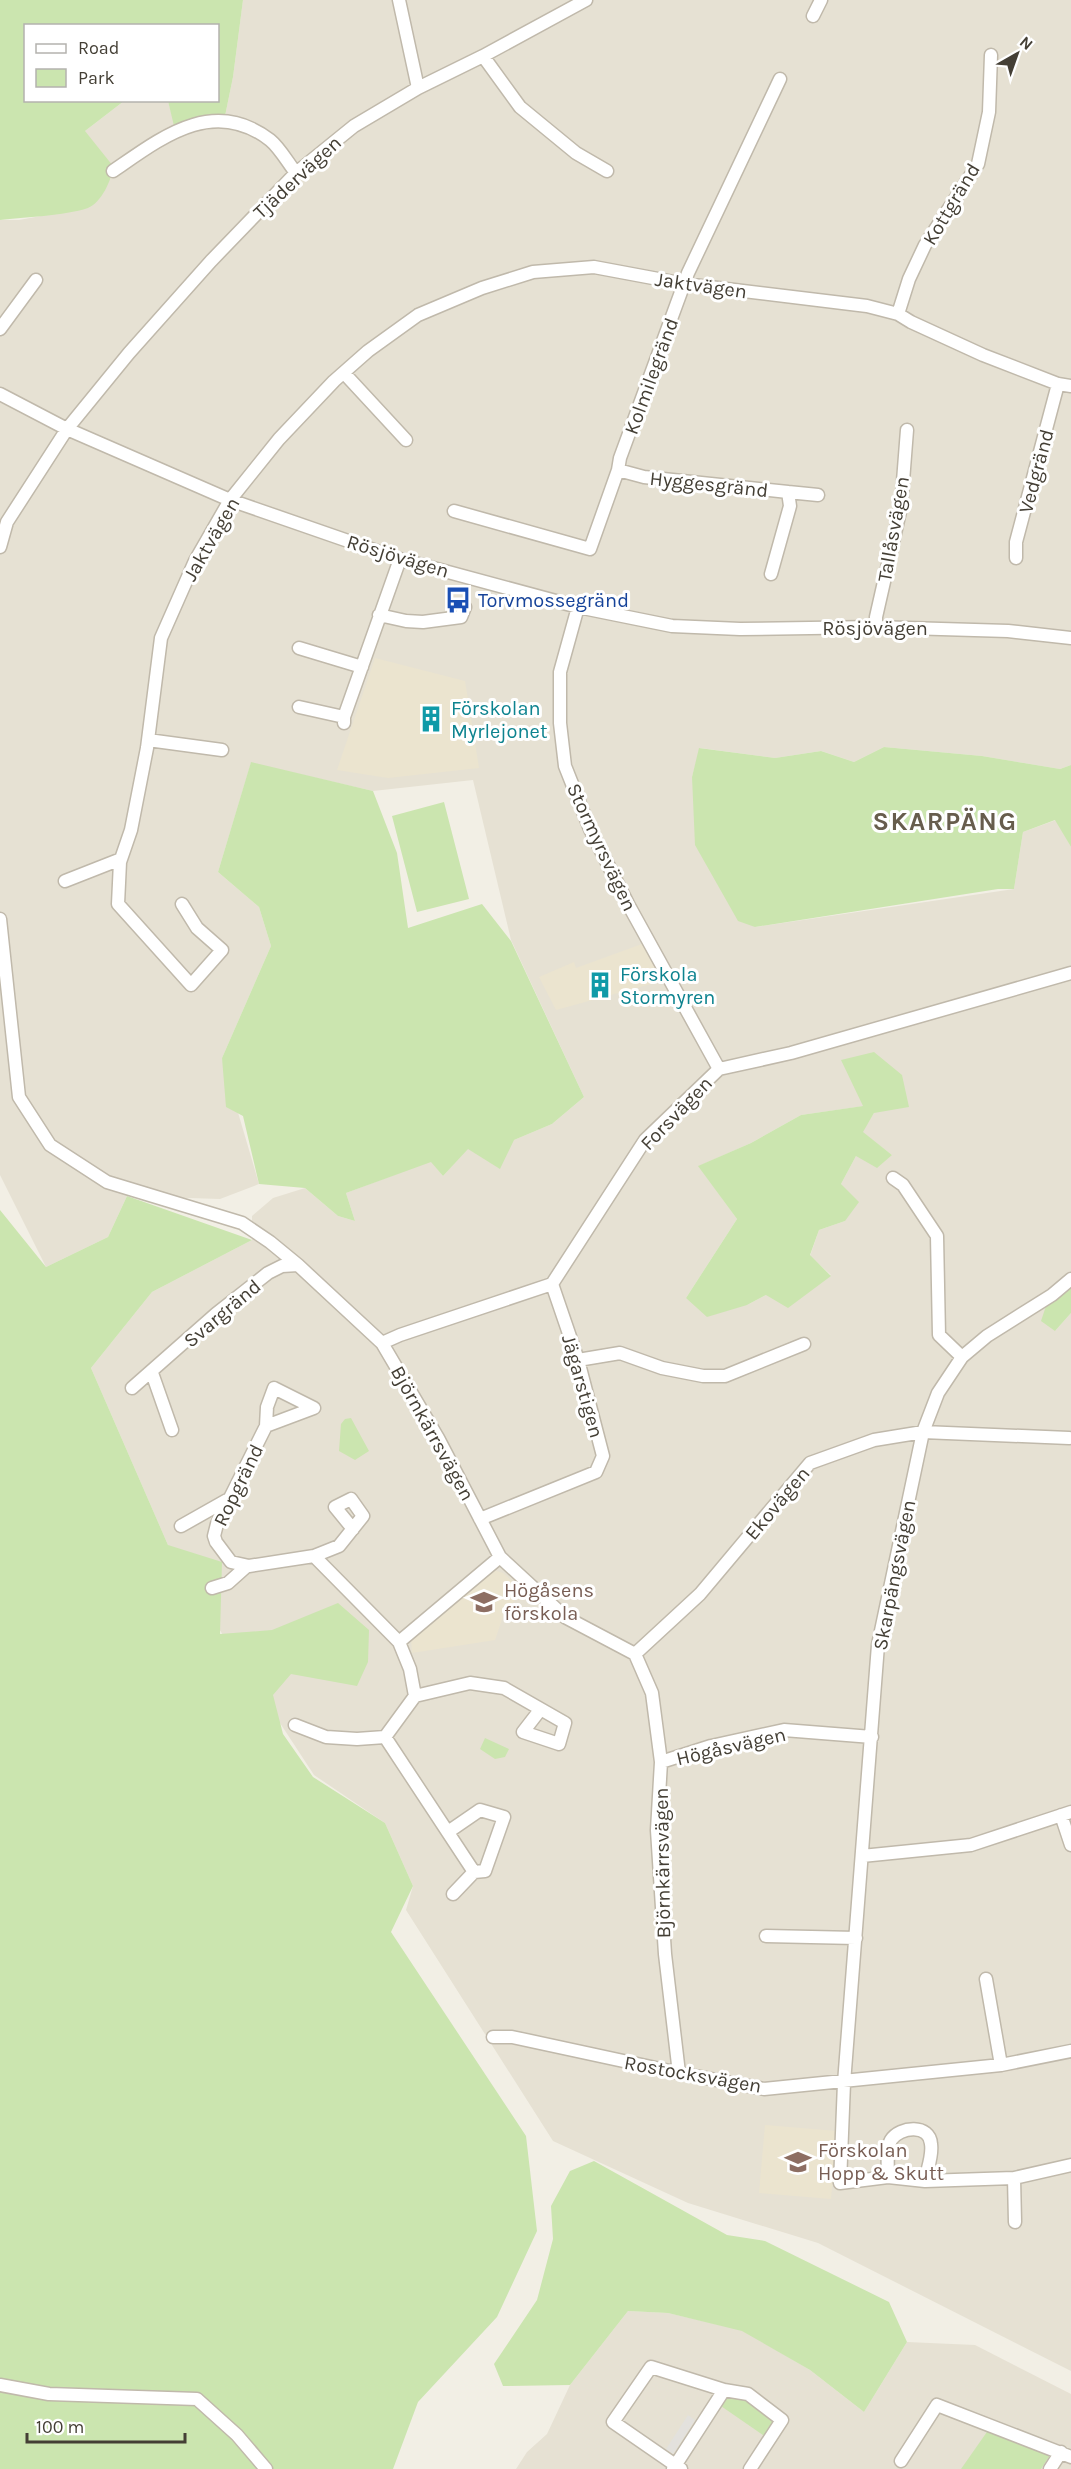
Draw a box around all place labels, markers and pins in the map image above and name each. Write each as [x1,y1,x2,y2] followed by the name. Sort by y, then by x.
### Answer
[443,585,473,615] bus stop icon: Torvmossegränd
[478,589,629,612] place label: Torvmossegränd
[451,697,548,743] place label: Förskolan Myrlejonet
[416,704,446,734] building icon: Förskolan Myrlejonet
[620,963,715,1009] place label: Förskola Stormyren
[585,970,615,1000] building icon: Förskola Stormyren
[504,1579,594,1625] place label: Högåsens förskola
[469,1587,499,1617] school or university icon: Högåsens förskola
[818,2139,944,2185] place label: Förskolan Hopp & Skutt
[783,2147,813,2177] school or university icon: Förskolan Hopp & Skutt

